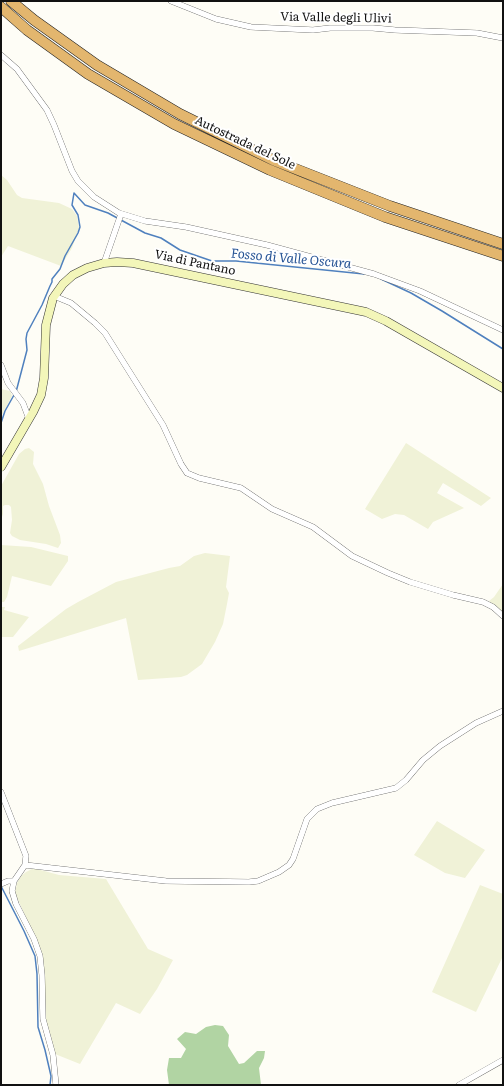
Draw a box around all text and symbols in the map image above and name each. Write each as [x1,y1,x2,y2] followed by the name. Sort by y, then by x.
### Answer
[280,10,392,26] street label: Via Valle degli Ulivi
[192,113,298,173] street label: Autostrada del Sole
[230,246,352,272] water label: Fosso di Valle Oscura
[153,247,237,279] street label: Via di Pantano

